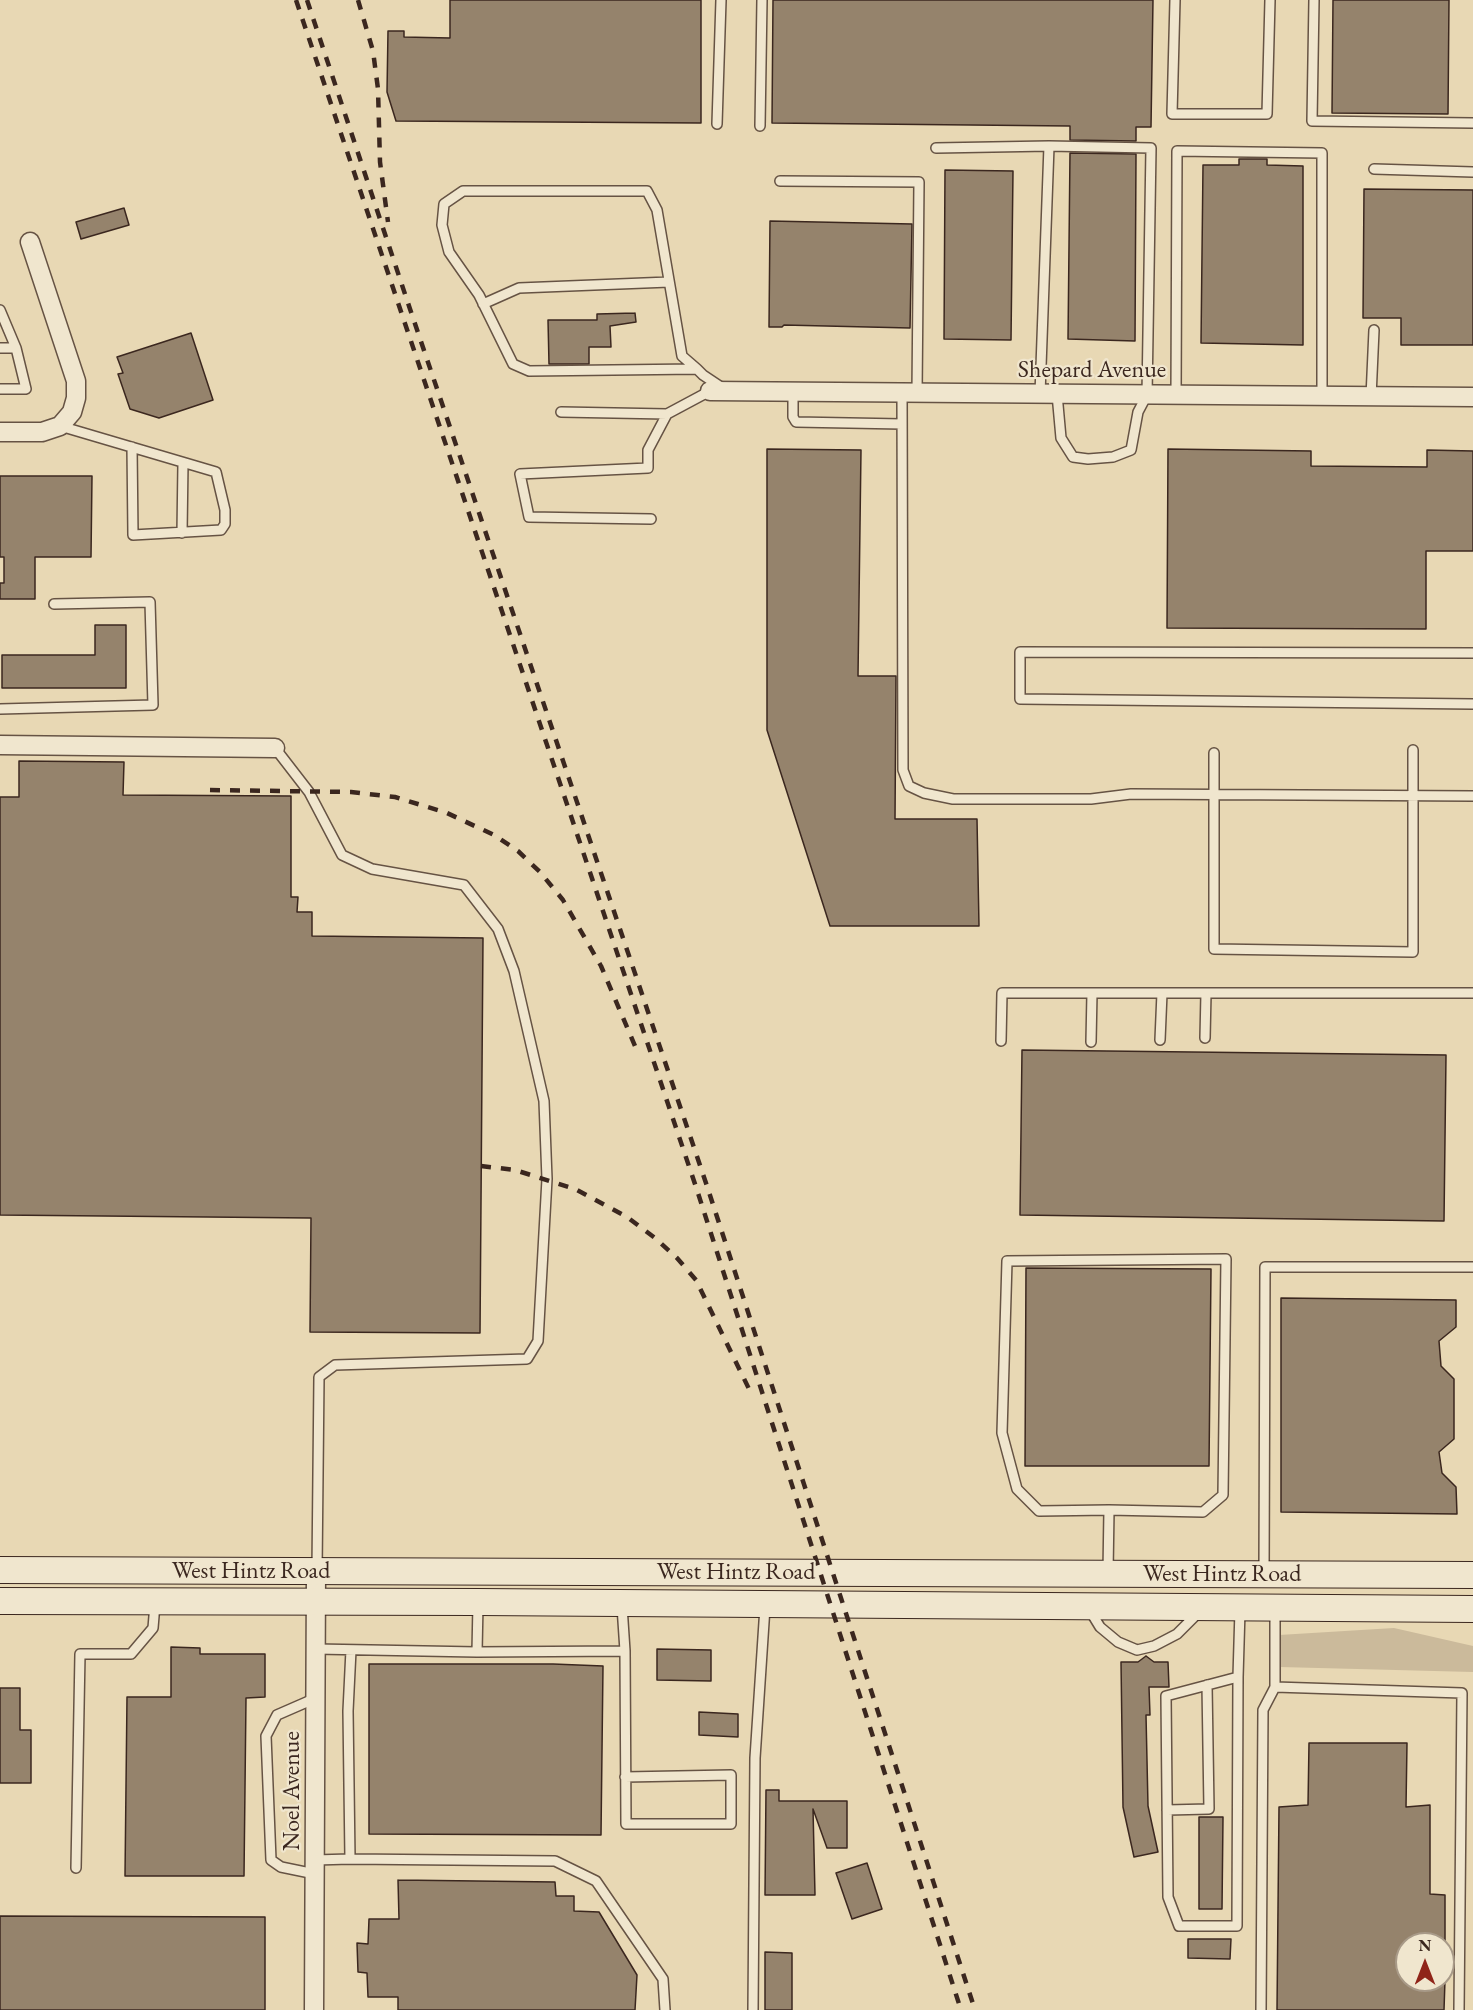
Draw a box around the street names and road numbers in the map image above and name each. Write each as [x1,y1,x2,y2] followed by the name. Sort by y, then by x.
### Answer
[1018,356,1166,384] street label: Shepard Avenue
[172,1557,330,1585] street label: West Hintz Road
[657,1558,815,1586] street label: West Hintz Road
[1143,1560,1301,1588] street label: West Hintz Road
[278,1731,306,1851] street label: Noel Avenue

